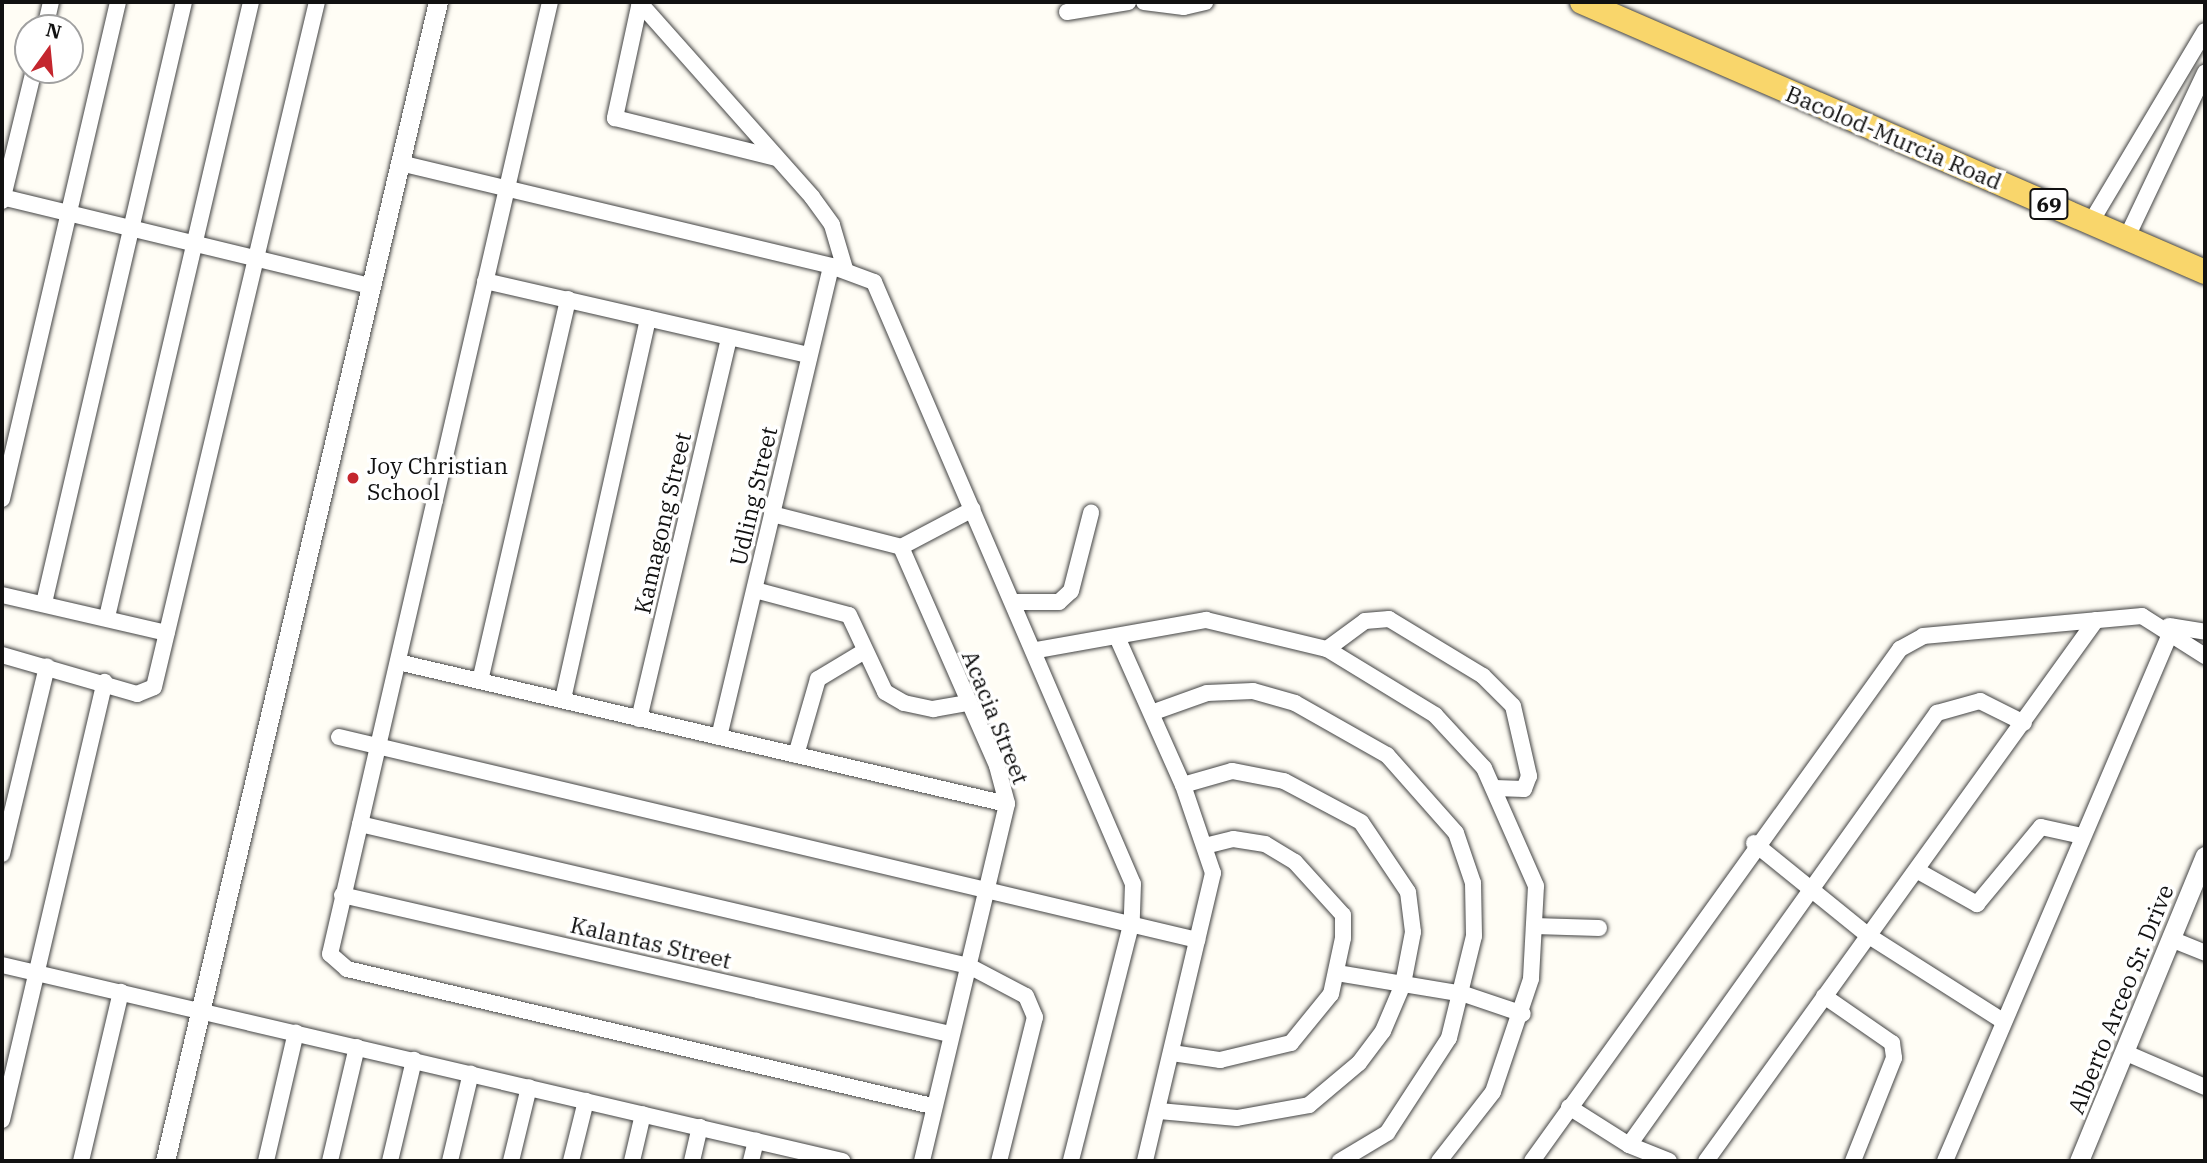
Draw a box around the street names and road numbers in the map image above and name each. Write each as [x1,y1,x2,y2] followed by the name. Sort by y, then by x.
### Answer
[1782,79,2006,195] street label: Bacolod-Murcia Road
[2028,186,2070,222] road number: 69
[724,424,782,568] street label: Udling Street
[628,430,696,616] street label: Kamagong Street
[957,646,1035,788] street label: Acacia Street
[2061,880,2179,1118] street label: Alberto Arceo Sr. Drive
[568,910,734,974] street label: Kalantas Street

